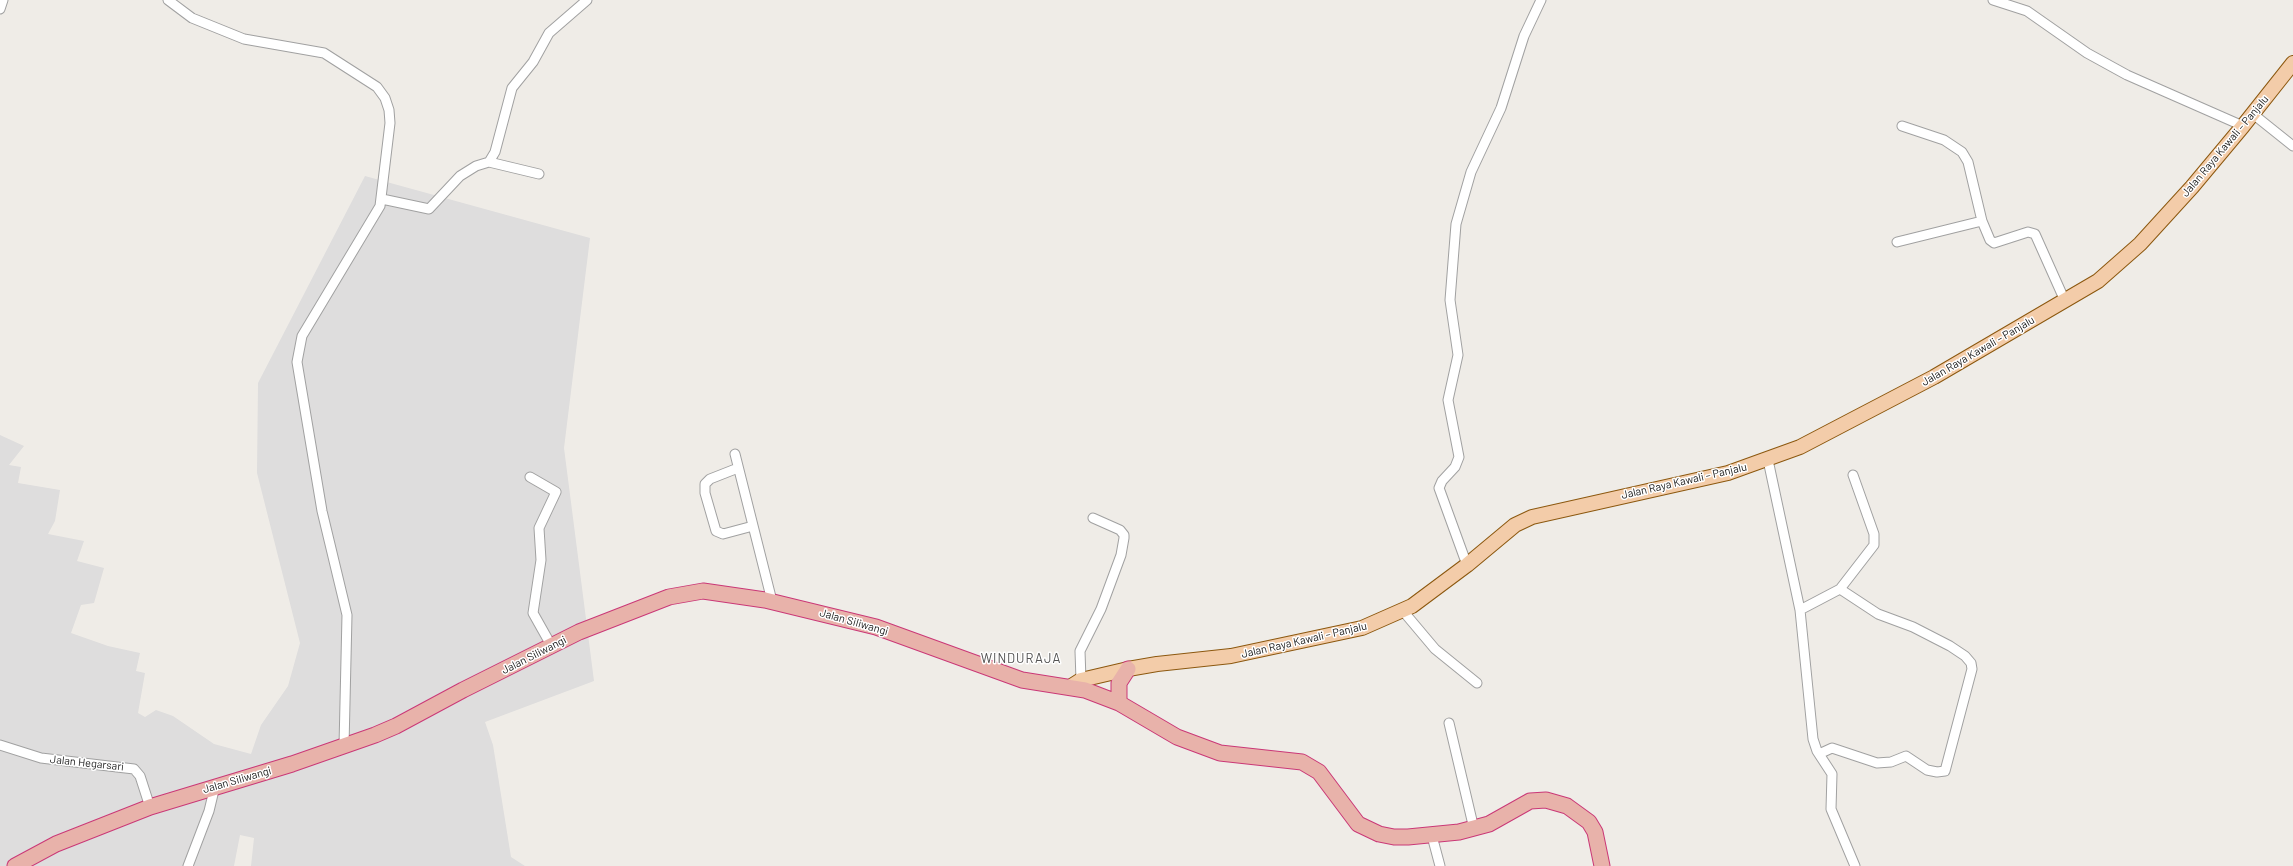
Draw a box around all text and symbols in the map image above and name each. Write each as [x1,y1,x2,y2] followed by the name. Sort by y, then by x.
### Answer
[2179,93,2271,199] street label: Jalan Raya Kawali – Panjalu
[1919,313,2037,389] street label: Jalan Raya Kawali – Panjalu
[1620,460,1748,502] street label: Jalan Raya Kawali – Panjalu
[818,606,890,638] street label: Jalan Siliwangi
[1240,619,1368,661] street label: Jalan Raya Kawali – Panjalu
[499,633,569,677] street label: Jalan Siliwangi
[981,651,1061,667] district label: WINDURAJA
[49,753,125,773] street label: Jalan Hegarsari
[201,764,273,796] street label: Jalan Siliwangi

